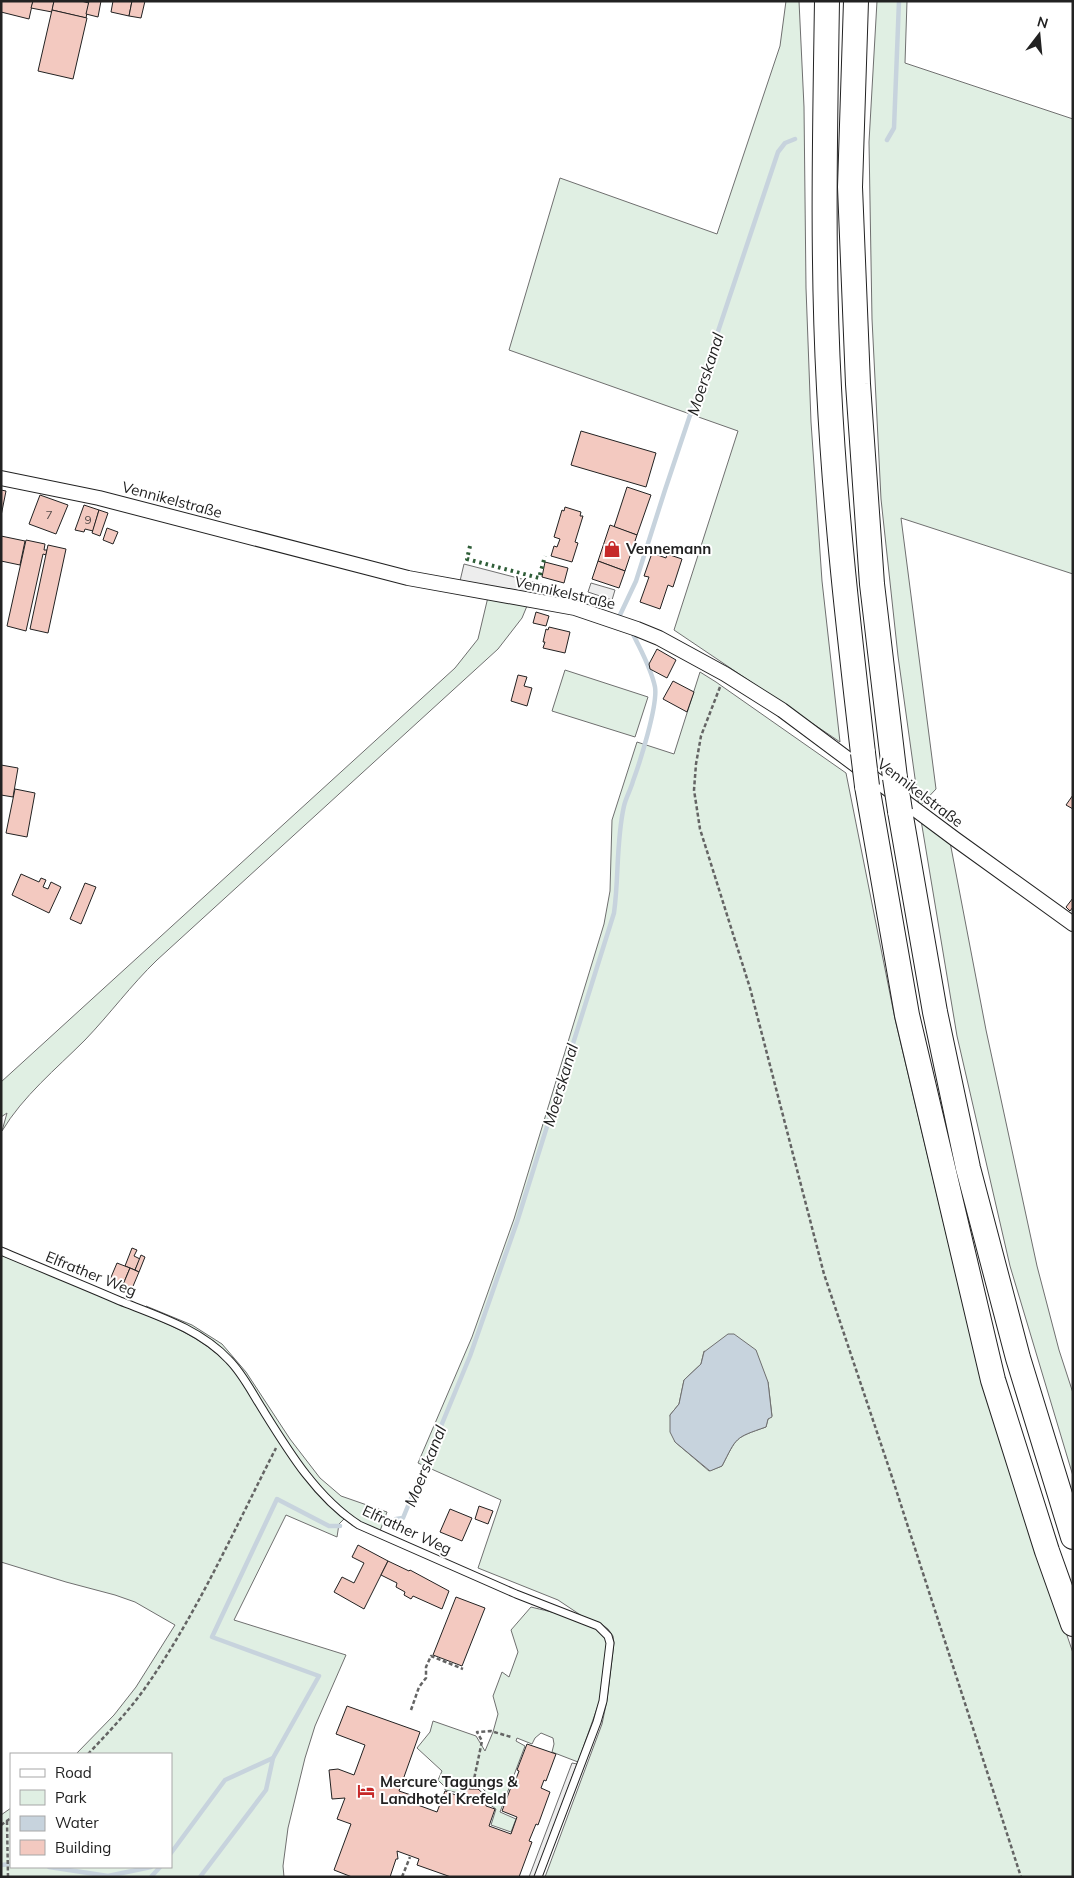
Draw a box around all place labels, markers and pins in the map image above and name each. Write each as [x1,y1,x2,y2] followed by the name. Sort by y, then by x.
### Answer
[602,539,622,559] shop icon: Vennemann
[625,539,711,558] place label: Vennemann
[380,1772,518,1808] place label: Mercure Tagungs & Landhotel Krefeld
[356,1781,376,1801] hotel icon: Mercure Tagungs & Landhotel Krefeld

